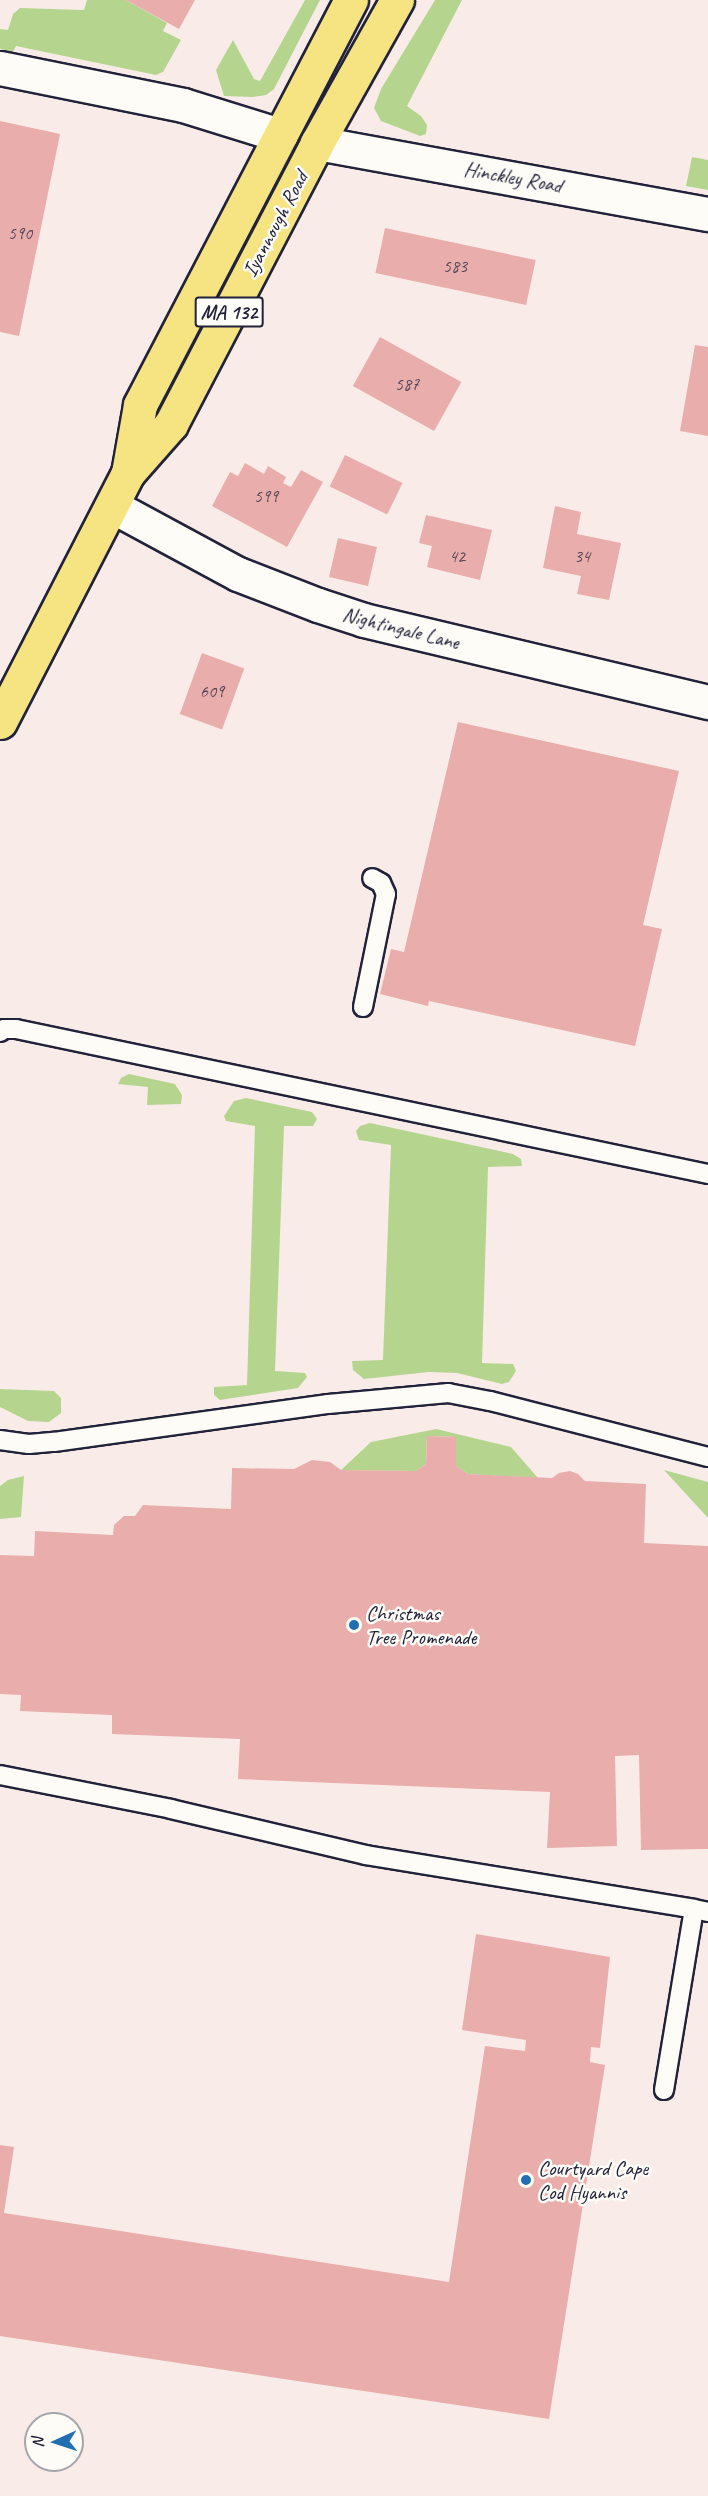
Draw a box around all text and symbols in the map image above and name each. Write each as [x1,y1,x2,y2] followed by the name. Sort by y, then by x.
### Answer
[462,156,564,198] street label: Hinckley Road
[237,167,313,281] street label: Iyannough Road
[8,222,32,244] house number: 590
[443,255,467,277] house number: 583
[194,295,264,329] road number: MA 132
[395,373,419,395] house number: 587
[254,485,278,507] house number: 599
[449,545,465,567] house number: 42
[574,545,590,567] house number: 34
[340,601,462,655] street label: Nightingale Lane
[200,680,224,702] house number: 609
[366,1600,478,1650] place label: Christmas Tree Promenade
[347,1618,361,1632] marker: Christmas Tree Promenade
[538,2155,648,2205] place label: Courtyard Cape Cod Hyannis
[519,2173,533,2187] marker: Courtyard Cape Cod Hyannis
[24,2412,84,2472] north arrow
[28,2437,48,2448] text: N

